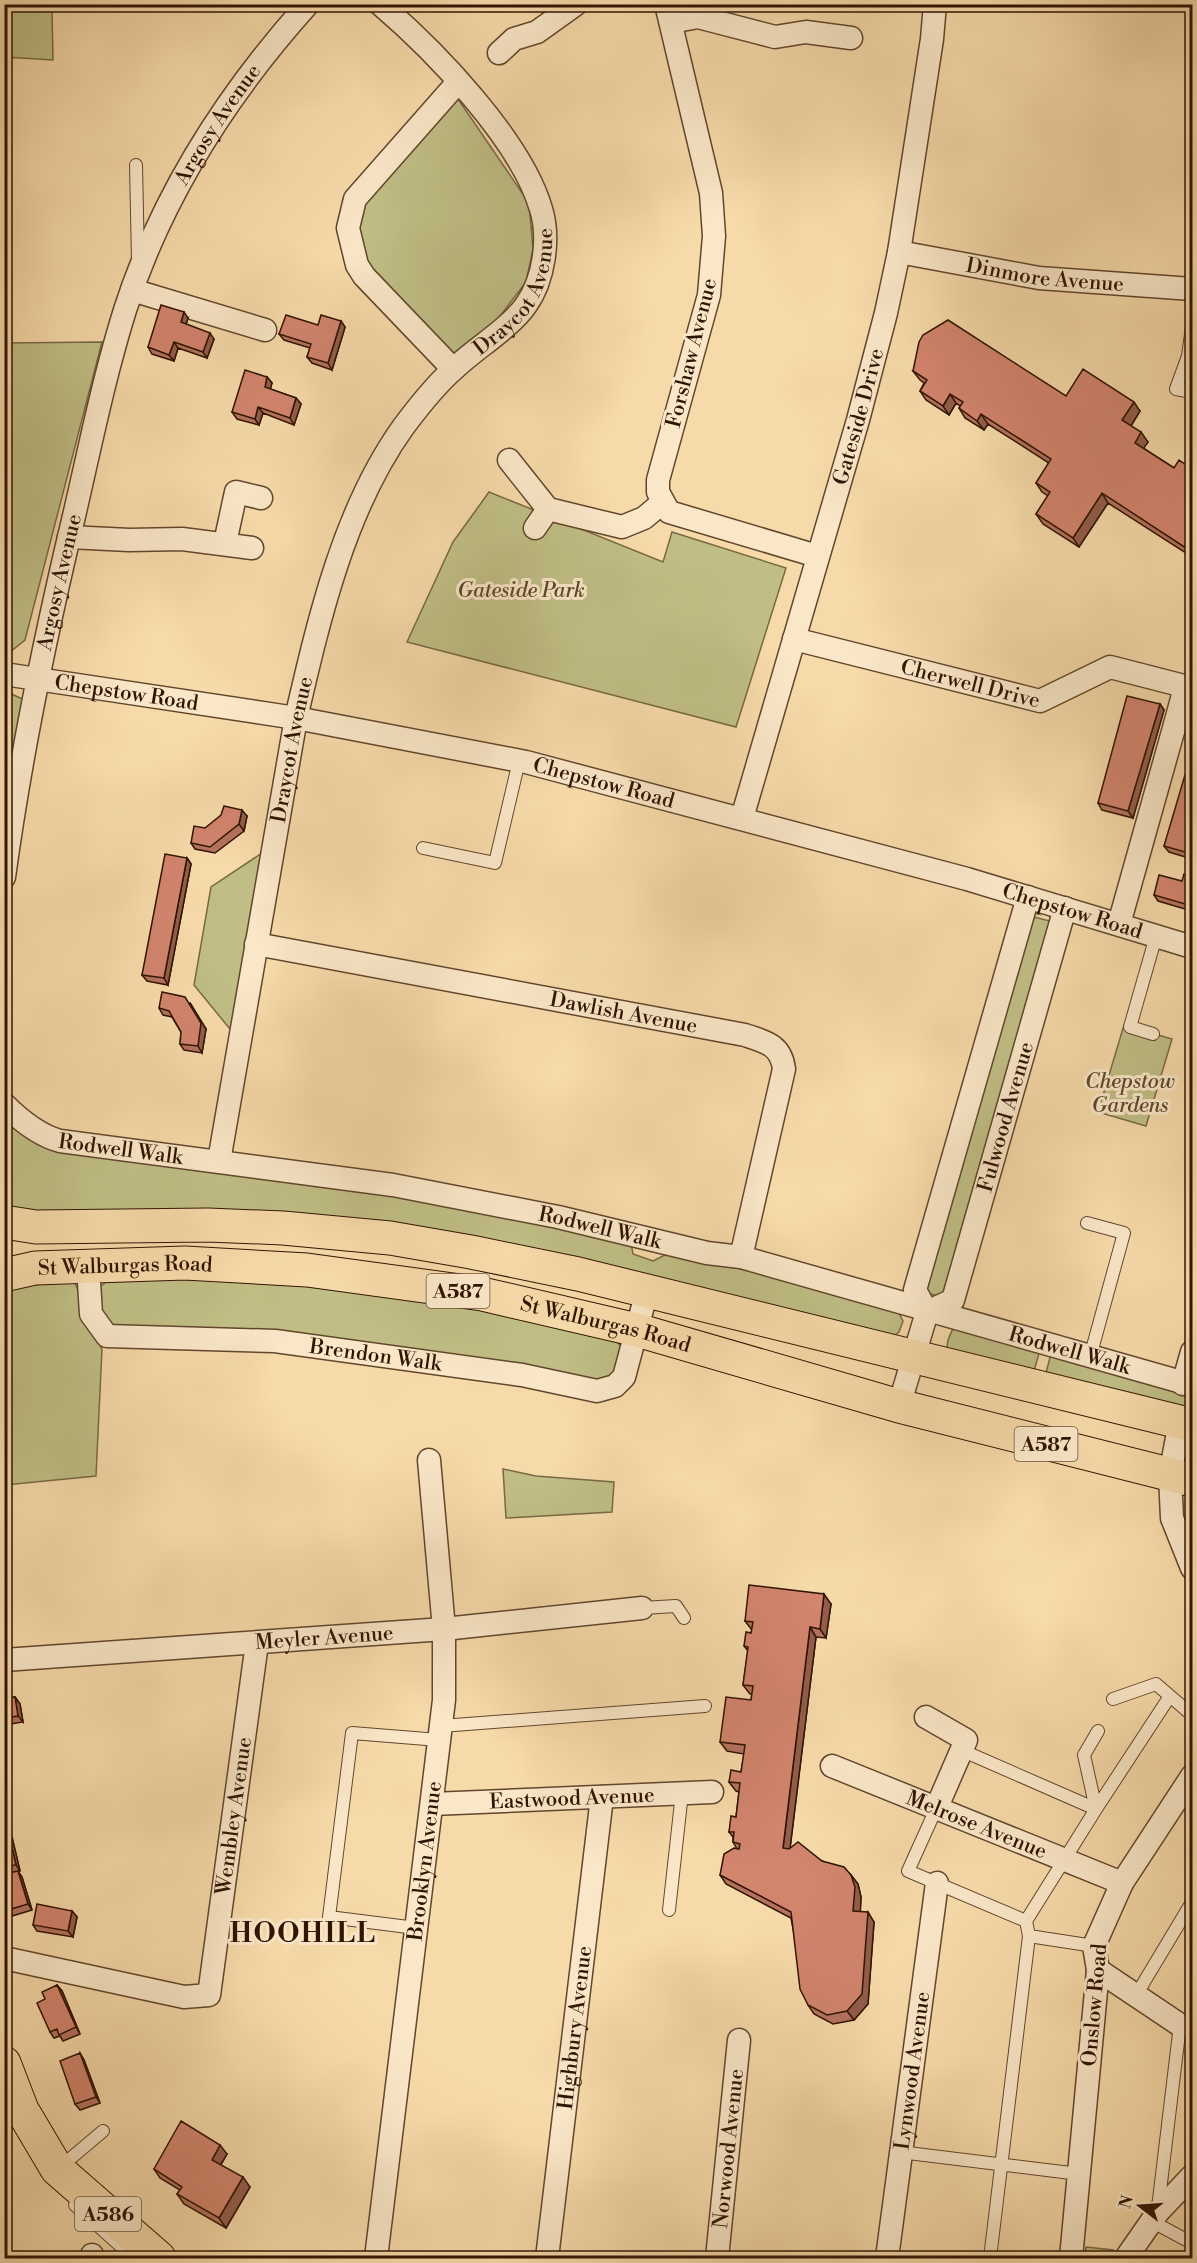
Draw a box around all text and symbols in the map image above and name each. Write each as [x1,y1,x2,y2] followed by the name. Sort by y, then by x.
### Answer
[169,59,267,191] street label: Argosy Avenue
[468,227,559,362] street label: Draycot Avenue
[964,253,1125,298] street label: Dinmore Avenue
[661,276,723,431] street label: Forshaw Avenue
[828,346,890,488] street label: Gateside Drive
[32,511,88,654] street label: Argosy Avenue
[457,578,585,604] park label: Gateside Park
[898,654,1043,714] street label: Cherwell Drive
[53,670,200,717] street label: Chepstow Road
[266,674,319,825] street label: Draycot Avenue
[530,752,677,815] street label: Chepstow Road
[999,878,1146,945] street label: Chepstow Road
[548,987,700,1040] street label: Dawlish Avenue
[972,1039,1040,1195] street label: Fulwood Avenue
[1085,1069,1175,1119] park label: Chepstow Gardens
[57,1129,185,1171] street label: Rodwell Walk
[536,1201,665,1256] street label: Rodwell Walk
[37,1251,213,1282] street label: St Walburgas Road
[426,1274,490,1308] road number: A587
[518,1291,694,1359] street label: St Walburgas Road
[1005,1322,1134,1381] street label: Rodwell Walk
[307,1334,444,1378] street label: Brendon Walk
[1014,1427,1078,1461] road number: A587
[254,1621,394,1656] street label: Meyler Avenue
[211,1735,258,1898] street label: Wembley Avenue
[403,1780,448,1943] street label: Brooklyn Avenue
[489,1782,655,1816] street label: Eastwood Avenue
[902,1785,1050,1865] street label: Melrose Avenue
[230,1917,376,1951] district label: HOOHILL
[1077,1942,1113,2068] street label: Onslow Road
[553,1944,598,2111] street label: Highbury Avenue
[890,1990,936,2152] street label: Lynwood Avenue
[708,2067,750,2230] street label: Norwood Avenue
[1110,2176,1170,2236] north arrow
[1115,2193,1138,2211] text: N
[75,2197,141,2231] road number: A586

